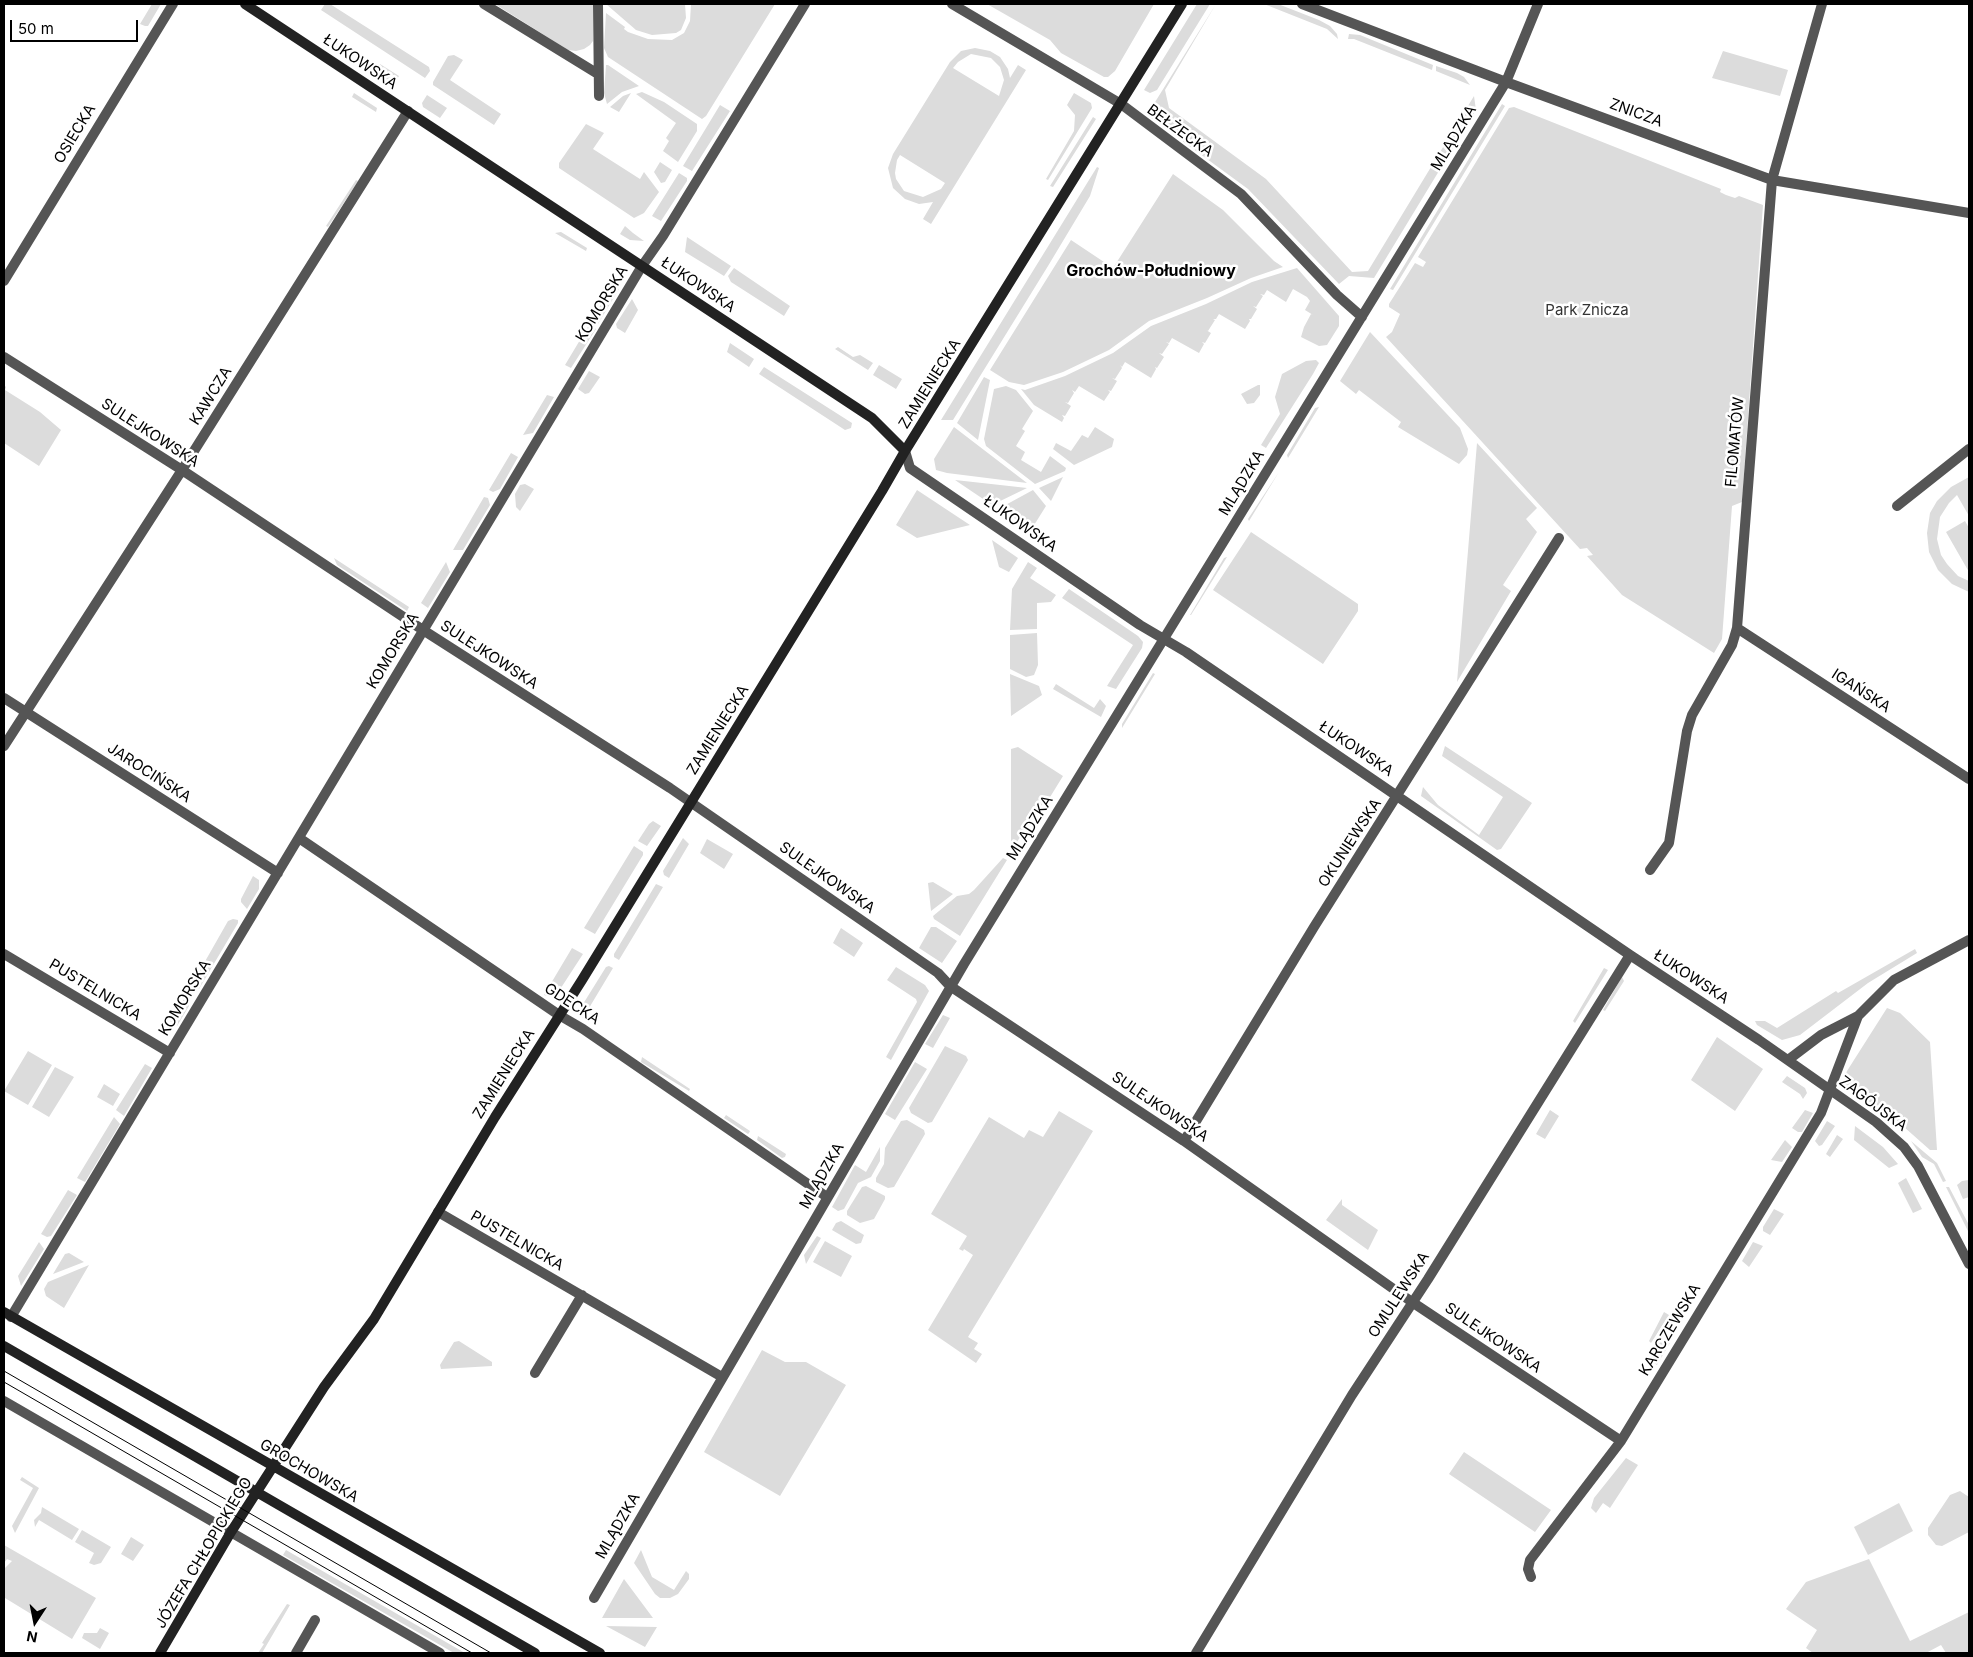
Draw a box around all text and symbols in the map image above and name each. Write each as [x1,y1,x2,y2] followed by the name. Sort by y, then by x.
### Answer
[12,10,140,42] scale bar
[18,19,54,38] text: 50 m
[319,31,401,93] street label: ŁUKOWSKA
[1607,95,1665,131] street label: ZNICZA
[50,101,100,167] street label: OSIECKA
[1143,101,1217,161] street label: BEŁŻECKA
[1427,102,1481,174] street label: MLĄDZKA
[657,254,739,316] street label: ŁUKOWSKA
[1066,261,1236,281] district label: Grochów-Południowy
[572,263,632,345] street label: KOMORSKA
[1545,301,1629,319] park label: Park Znicza
[895,336,965,432] street label: ZAMIENIECKA
[186,364,236,428] street label: KAWCZA
[98,395,202,471] street label: SULEJKOWSKA
[1722,396,1748,488] street label: FILOMATÓW
[1215,447,1269,519] street label: MLĄDZKA
[980,492,1060,556] street label: ŁUKOWSKA
[363,610,423,692] street label: KOMORSKA
[437,617,541,693] street label: SULEJKOWSKA
[1828,665,1894,717] street label: IGAŃSKA
[683,682,753,778] street label: ZAMIENIECKA
[1315,718,1397,780] street label: ŁUKOWSKA
[104,739,194,807] street label: JAROCIŃSKA
[1003,792,1057,864] street label: MLĄDZKA
[1315,795,1385,891] street label: OKUNIEWSKA
[776,838,878,918] street label: SULEJKOWSKA
[1650,946,1732,1008] street label: ŁUKOWSKA
[46,955,144,1025] street label: PUSTELNICKA
[155,957,215,1039] street label: KOMORSKA
[541,979,603,1029] street label: GDECKA
[469,1026,539,1122] street label: ZAMIENIECKA
[1108,1068,1212,1146] street label: SULEJKOWSKA
[1835,1073,1911,1135] street label: ZAGÓJSKA
[796,1140,848,1212] street label: MLĄDZKA
[467,1207,567,1275] street label: PUSTELNICKA
[1365,1249,1433,1341] street label: OMULEWSKA
[1635,1281,1705,1379] street label: KARCZEWSKA
[1441,1299,1545,1377] street label: SULEJKOWSKA
[257,1436,361,1506] street label: GROCHOWSKA
[152,1474,256,1632] street label: JÓZEFA CHŁOPICKIEGO
[592,1490,644,1562] street label: MLĄDZKA
[10,1597,60,1647] north arrow
[25,1628,39,1647] text: N

